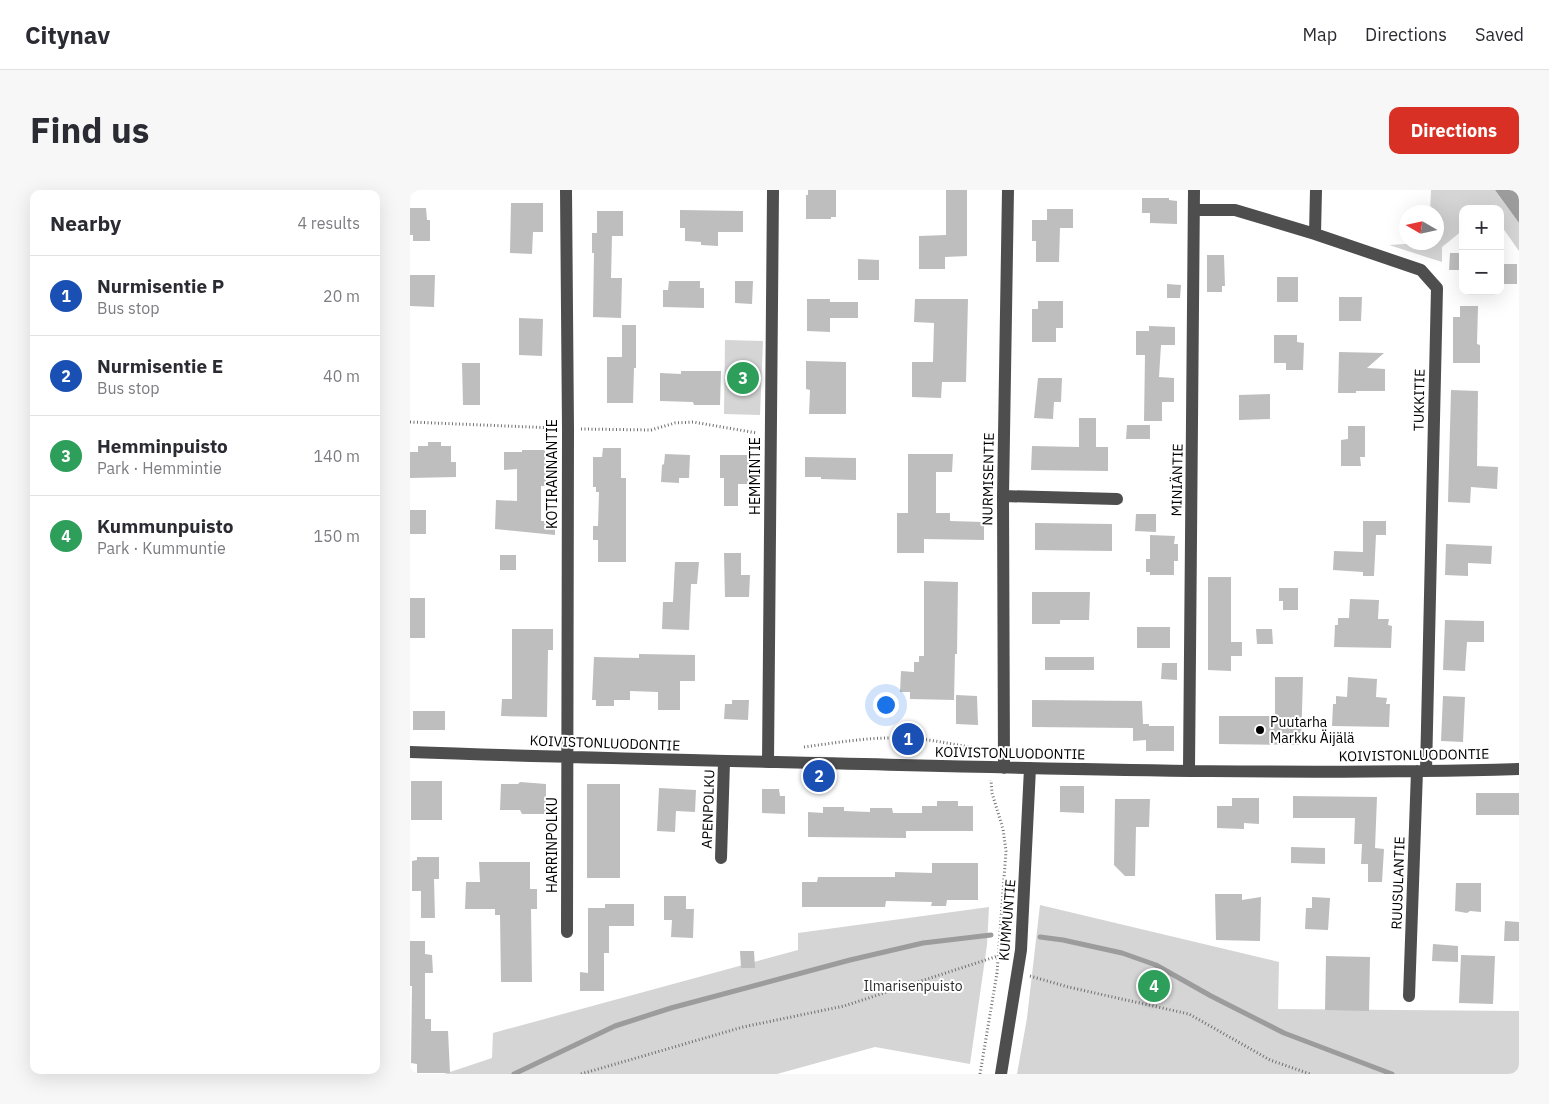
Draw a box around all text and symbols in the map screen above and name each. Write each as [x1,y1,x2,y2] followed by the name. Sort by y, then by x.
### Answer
[25,19,110,51] text: Citynav
[1302,23,1337,46] text: Map
[1365,23,1447,46] text: Directions
[1475,23,1524,46] text: Saved
[30,107,149,153] text: Find us
[1389,107,1519,154] button: Directions
[1399,205,1444,250] north arrow
[1459,205,1504,295] map controls
[1459,205,1504,250] button: +
[50,209,121,237] text: Nearby
[297,213,360,233] text: 4 results
[1459,250,1504,295] button: −
[97,274,224,298] text: Nurmisentie P
[61,286,71,306] text: 1
[323,286,360,306] text: 20 m
[97,298,160,318] text: Bus stop
[97,354,223,378] text: Nurmisentie E
[727,359,759,397] pin: 3
[61,366,71,386] text: 2
[323,366,360,386] text: 40 m
[1409,369,1429,431] street label: TUKKITIE
[97,378,160,398] text: Bus stop
[543,419,561,529] street label: KOTIRANNANTIE
[978,432,998,526] street label: NURMISENTIE
[97,434,228,458] text: Hemminpuisto
[746,437,764,515] street label: HEMMINTIE
[1167,443,1187,517] street label: MINIÄNTIE
[61,446,71,466] text: 3
[313,446,360,466] text: 140 m
[97,458,222,478] text: Park · Hemmintie
[97,514,233,538] text: Kummunpuisto
[61,526,71,546] text: 4
[313,526,360,546] text: 150 m
[97,538,226,558] text: Park · Kummuntie
[873,692,899,718] your location
[1270,713,1355,747] place label: Puutarha Markku Äijälä
[892,720,924,758] pin: 1
[1254,724,1266,736] marker: Puutarha Markku Äijälä
[529,731,681,755] street label: KOIVISTONLUODONTIE
[935,743,1085,763] street label: KOIVISTONLUODONTIE
[1339,745,1489,765] street label: KOIVISTONLUODONTIE
[803,757,835,795] pin: 2
[698,769,718,849] street label: APENPOLKU
[543,797,561,893] street label: HARRINPOLKU
[1387,836,1409,930] street label: RUUSULANTIE
[994,878,1020,962] street label: KUMMUNTIE
[1138,967,1170,1005] pin: 4
[863,977,963,995] park label: Ilmarisenpuisto

